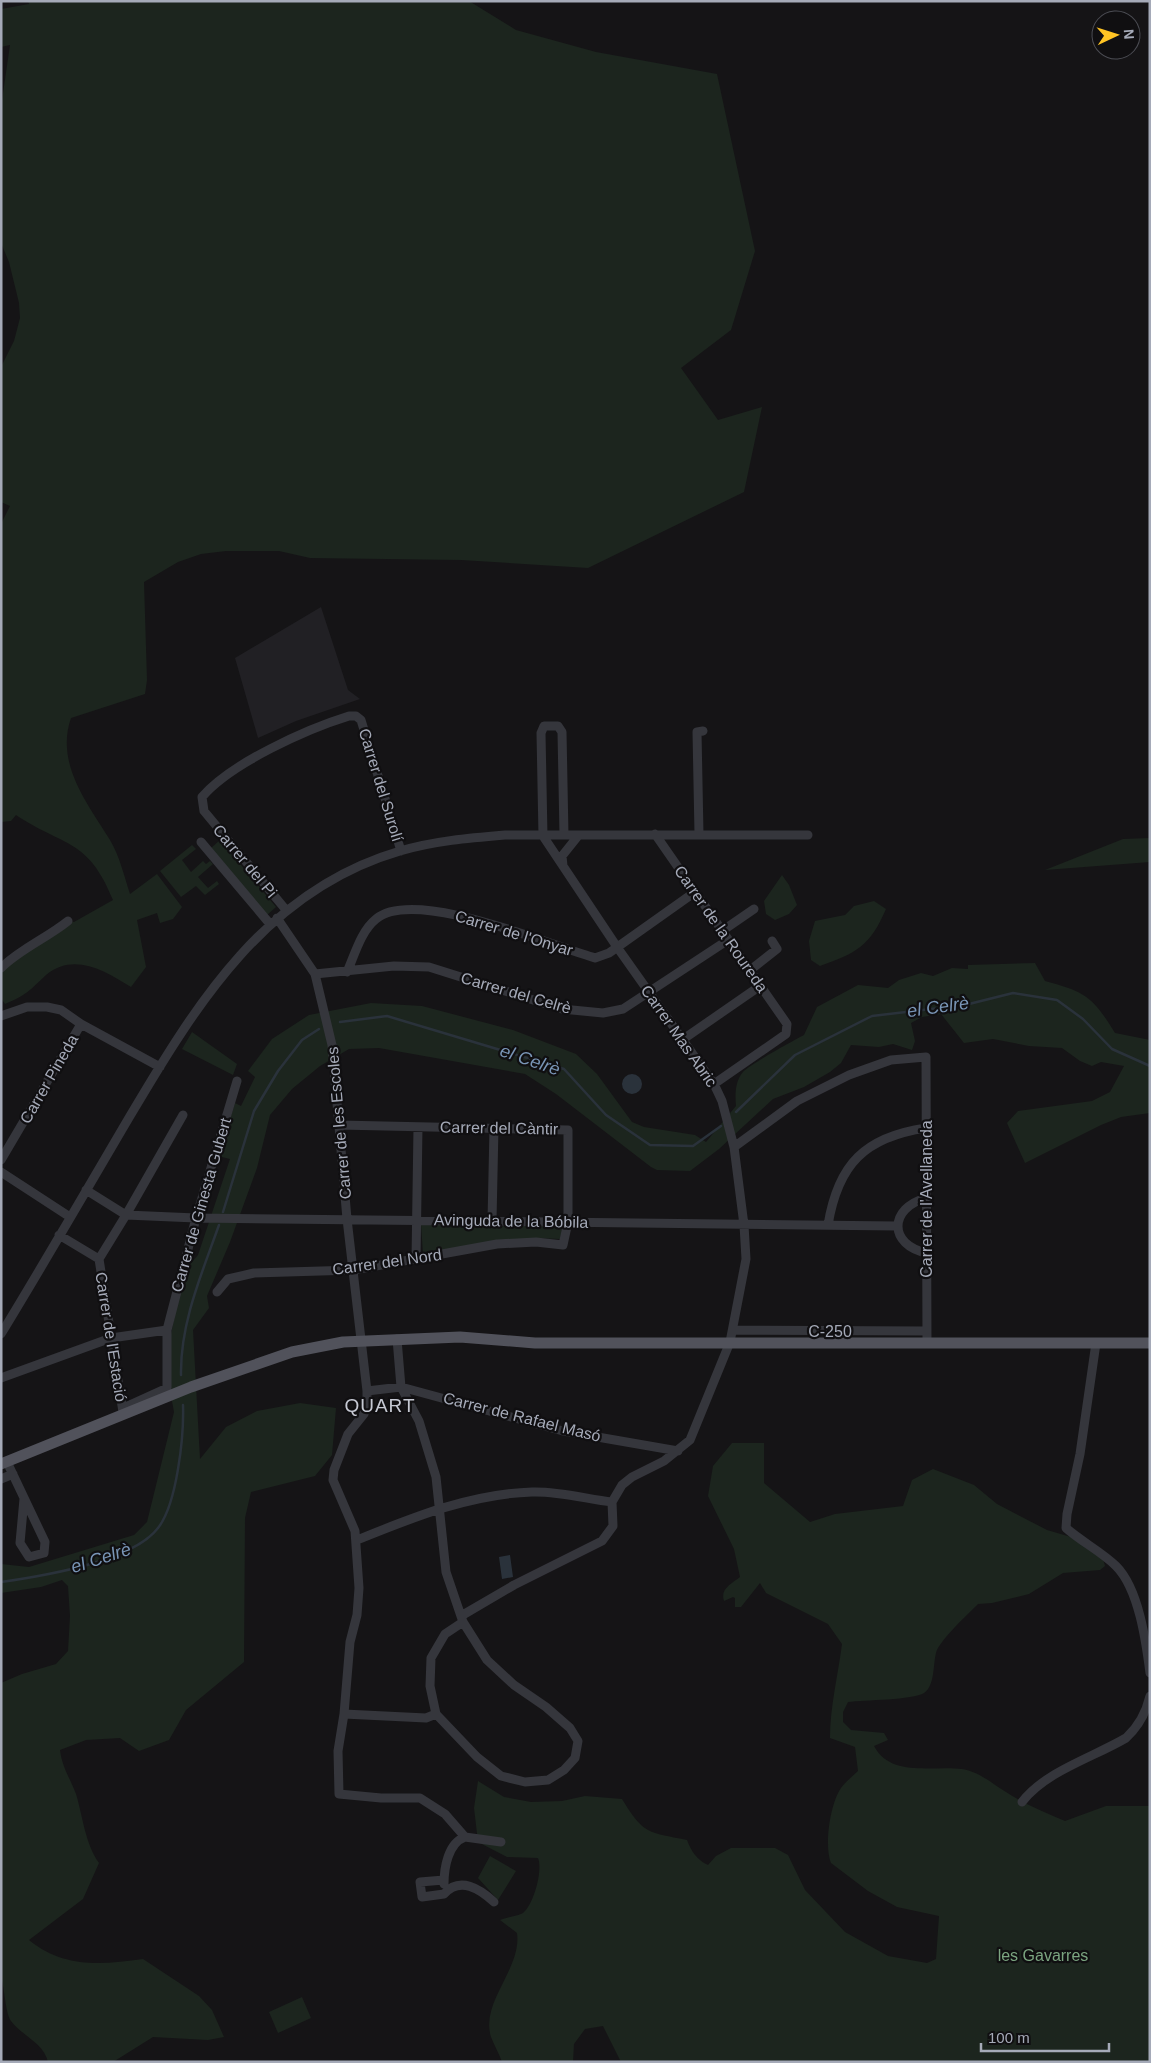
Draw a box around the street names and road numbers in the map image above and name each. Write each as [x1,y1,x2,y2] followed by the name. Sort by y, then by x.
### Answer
[356,726,406,844] street label: Carrer del Surolí
[210,821,280,901] street label: Carrer del Pi
[671,863,771,996] street label: Carrer de la Roureda
[453,907,576,959] street label: Carrer de l'Onyar
[459,969,573,1017] street label: Carrer del Celrè
[638,982,720,1090] street label: Carrer Mas Abric
[17,1032,81,1126] street label: Carrer Pineda
[324,1046,354,1200] street label: Carrer de les Escoles
[168,1115,234,1294] street label: Carrer de Ginesta Gubert
[440,1118,559,1138] street label: Carrer del Càntir
[918,1120,935,1278] street label: Carrer de l'Avellaneda
[434,1211,588,1231] street label: Avinguda de la Bóbila
[331,1246,443,1278] street label: Carrer del Nord
[92,1271,130,1403] street label: Carrer de l'Estació
[808,1323,852,1340] street label: C-250
[441,1389,603,1445] street label: Carrer de Rafael Masó

